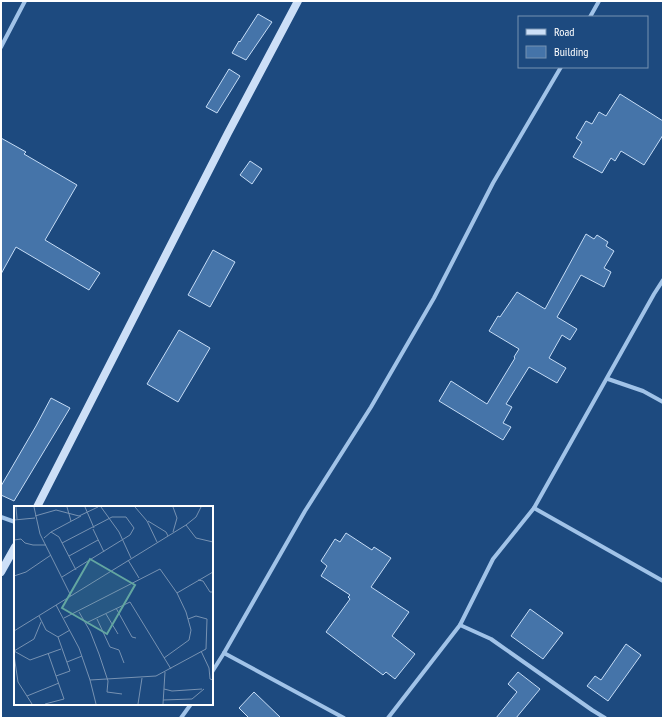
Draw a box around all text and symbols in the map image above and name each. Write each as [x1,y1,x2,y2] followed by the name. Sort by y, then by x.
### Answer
[518,16,648,68] legend
[554,24,574,39] text: Road
[554,44,589,59] text: Building
[14,506,213,705] inset map

